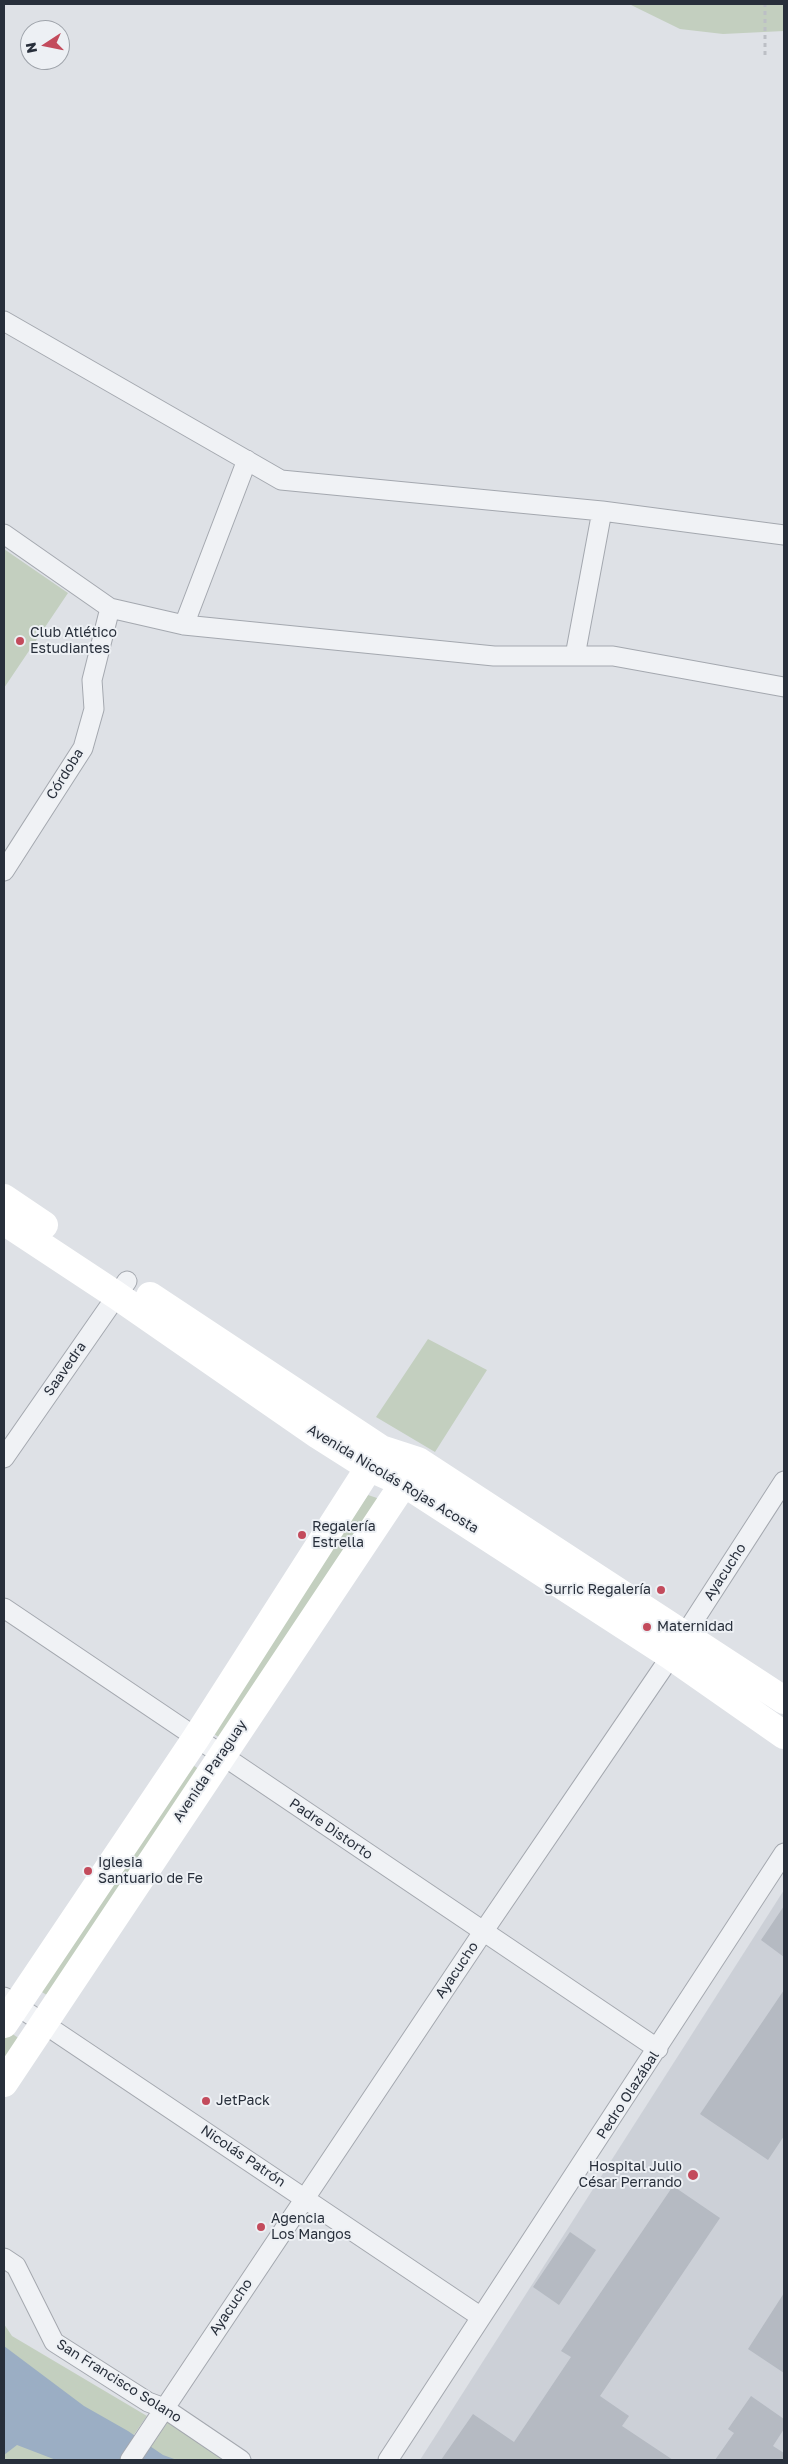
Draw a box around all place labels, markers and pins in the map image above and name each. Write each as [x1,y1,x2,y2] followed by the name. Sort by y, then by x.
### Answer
[30,625,117,658] place label: Club Atlético Estudiantes
[14,635,26,647] marker: Club Atlético Estudiantes
[312,1519,376,1551] place label: Regalería Estrella
[296,1529,308,1541] marker: Regalería Estrella
[544,1582,651,1598] place label: Surric Regalería
[655,1584,667,1596] marker: Surric Regalería
[657,1619,733,1635] place label: Maternidad
[641,1621,653,1633] marker: Maternidad
[98,1855,203,1888] place label: Iglesia Santuario de Fe
[82,1865,94,1877] marker: Iglesia Santuario de Fe
[216,2093,270,2109] place label: JetPack
[200,2095,212,2107] marker: JetPack
[579,2159,682,2192] place label: Hospital Julio César Perrando
[686,2168,700,2182] marker: Hospital Julio César Perrando
[271,2211,351,2244] place label: Agencia Los Mangos
[255,2221,267,2233] marker: Agencia Los Mangos

